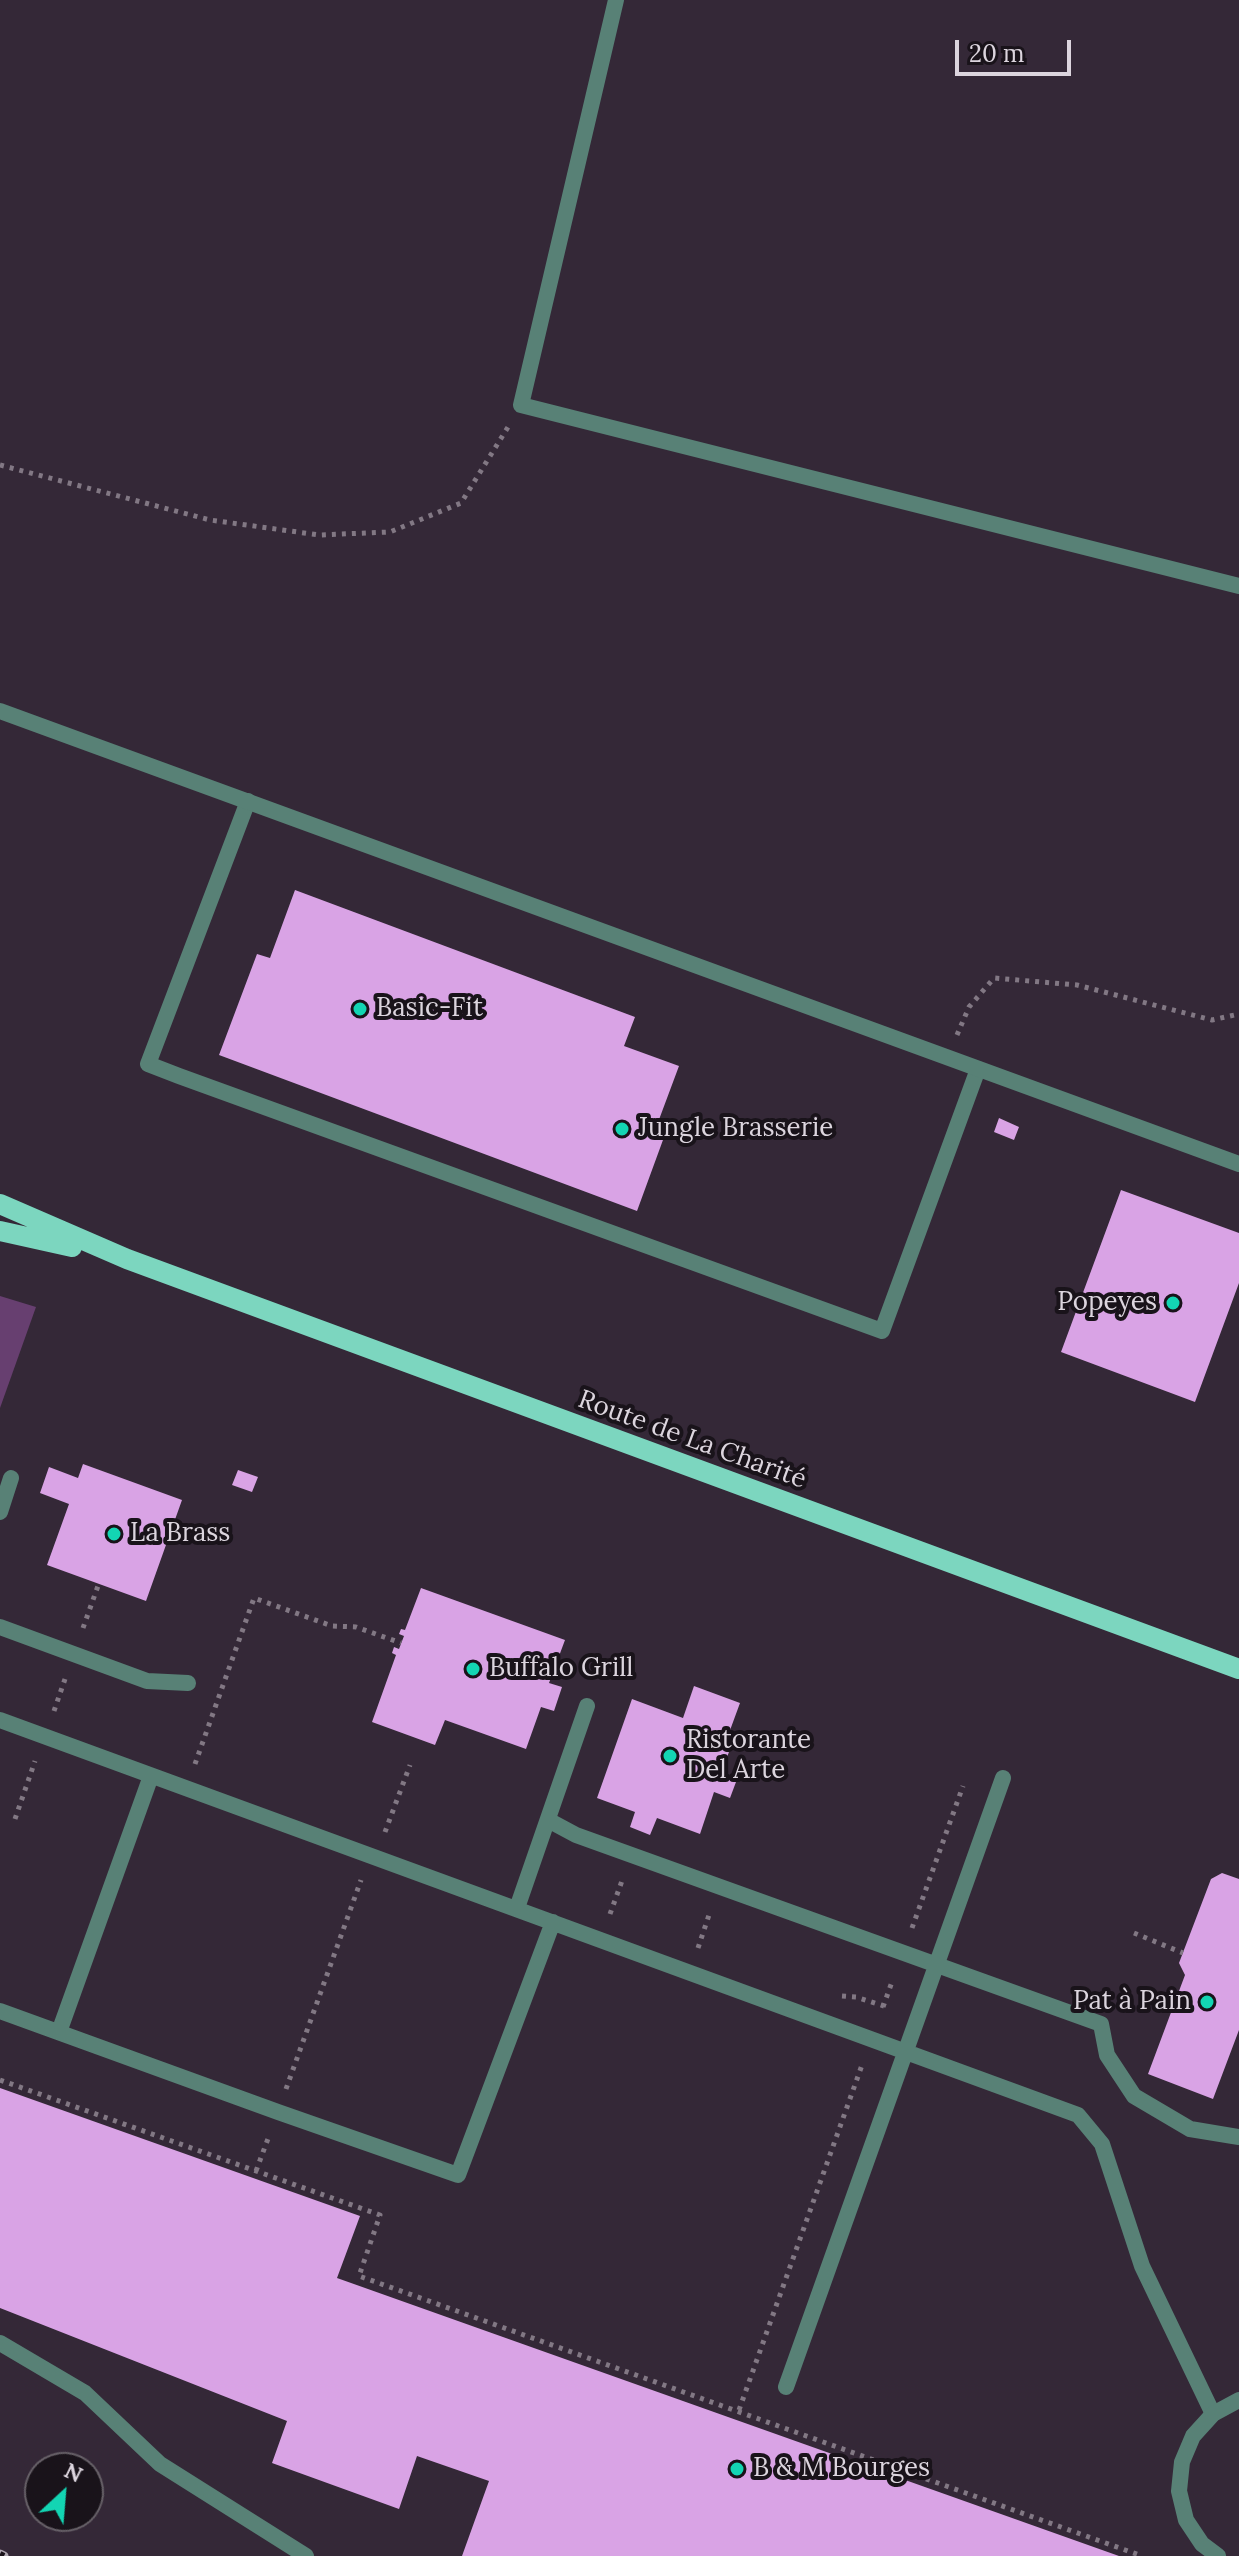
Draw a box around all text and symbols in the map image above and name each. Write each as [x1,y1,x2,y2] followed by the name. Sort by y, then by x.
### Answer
[959,24,1075,74] scale bar
[969,38,1025,69] text: 20 m
[376,993,483,1025] place label: Basic-Fit
[351,1000,369,1018] marker: Basic-Fit
[638,1113,833,1145] place label: Jungle Brasserie
[613,1120,631,1138] marker: Jungle Brasserie
[1057,1287,1157,1319] place label: Popeyes
[1164,1294,1182,1312] marker: Popeyes
[574,1384,810,1496] street label: Route de La Charité
[130,1518,230,1550] place label: La Brass
[105,1525,123,1543] marker: La Brass
[489,1653,633,1685] place label: Buffalo Grill
[464,1660,482,1678] marker: Buffalo Grill
[686,1725,811,1786] place label: Ristorante Del Arte
[661,1747,679,1765] marker: Ristorante Del Arte
[1073,1986,1191,2018] place label: Pat à Pain
[1198,1993,1216,2011] marker: Pat à Pain
[24,2452,104,2532] north arrow
[753,2453,930,2485] place label: B & M Bourges
[60,2456,87,2489] text: N
[728,2460,746,2478] marker: B & M Bourges

